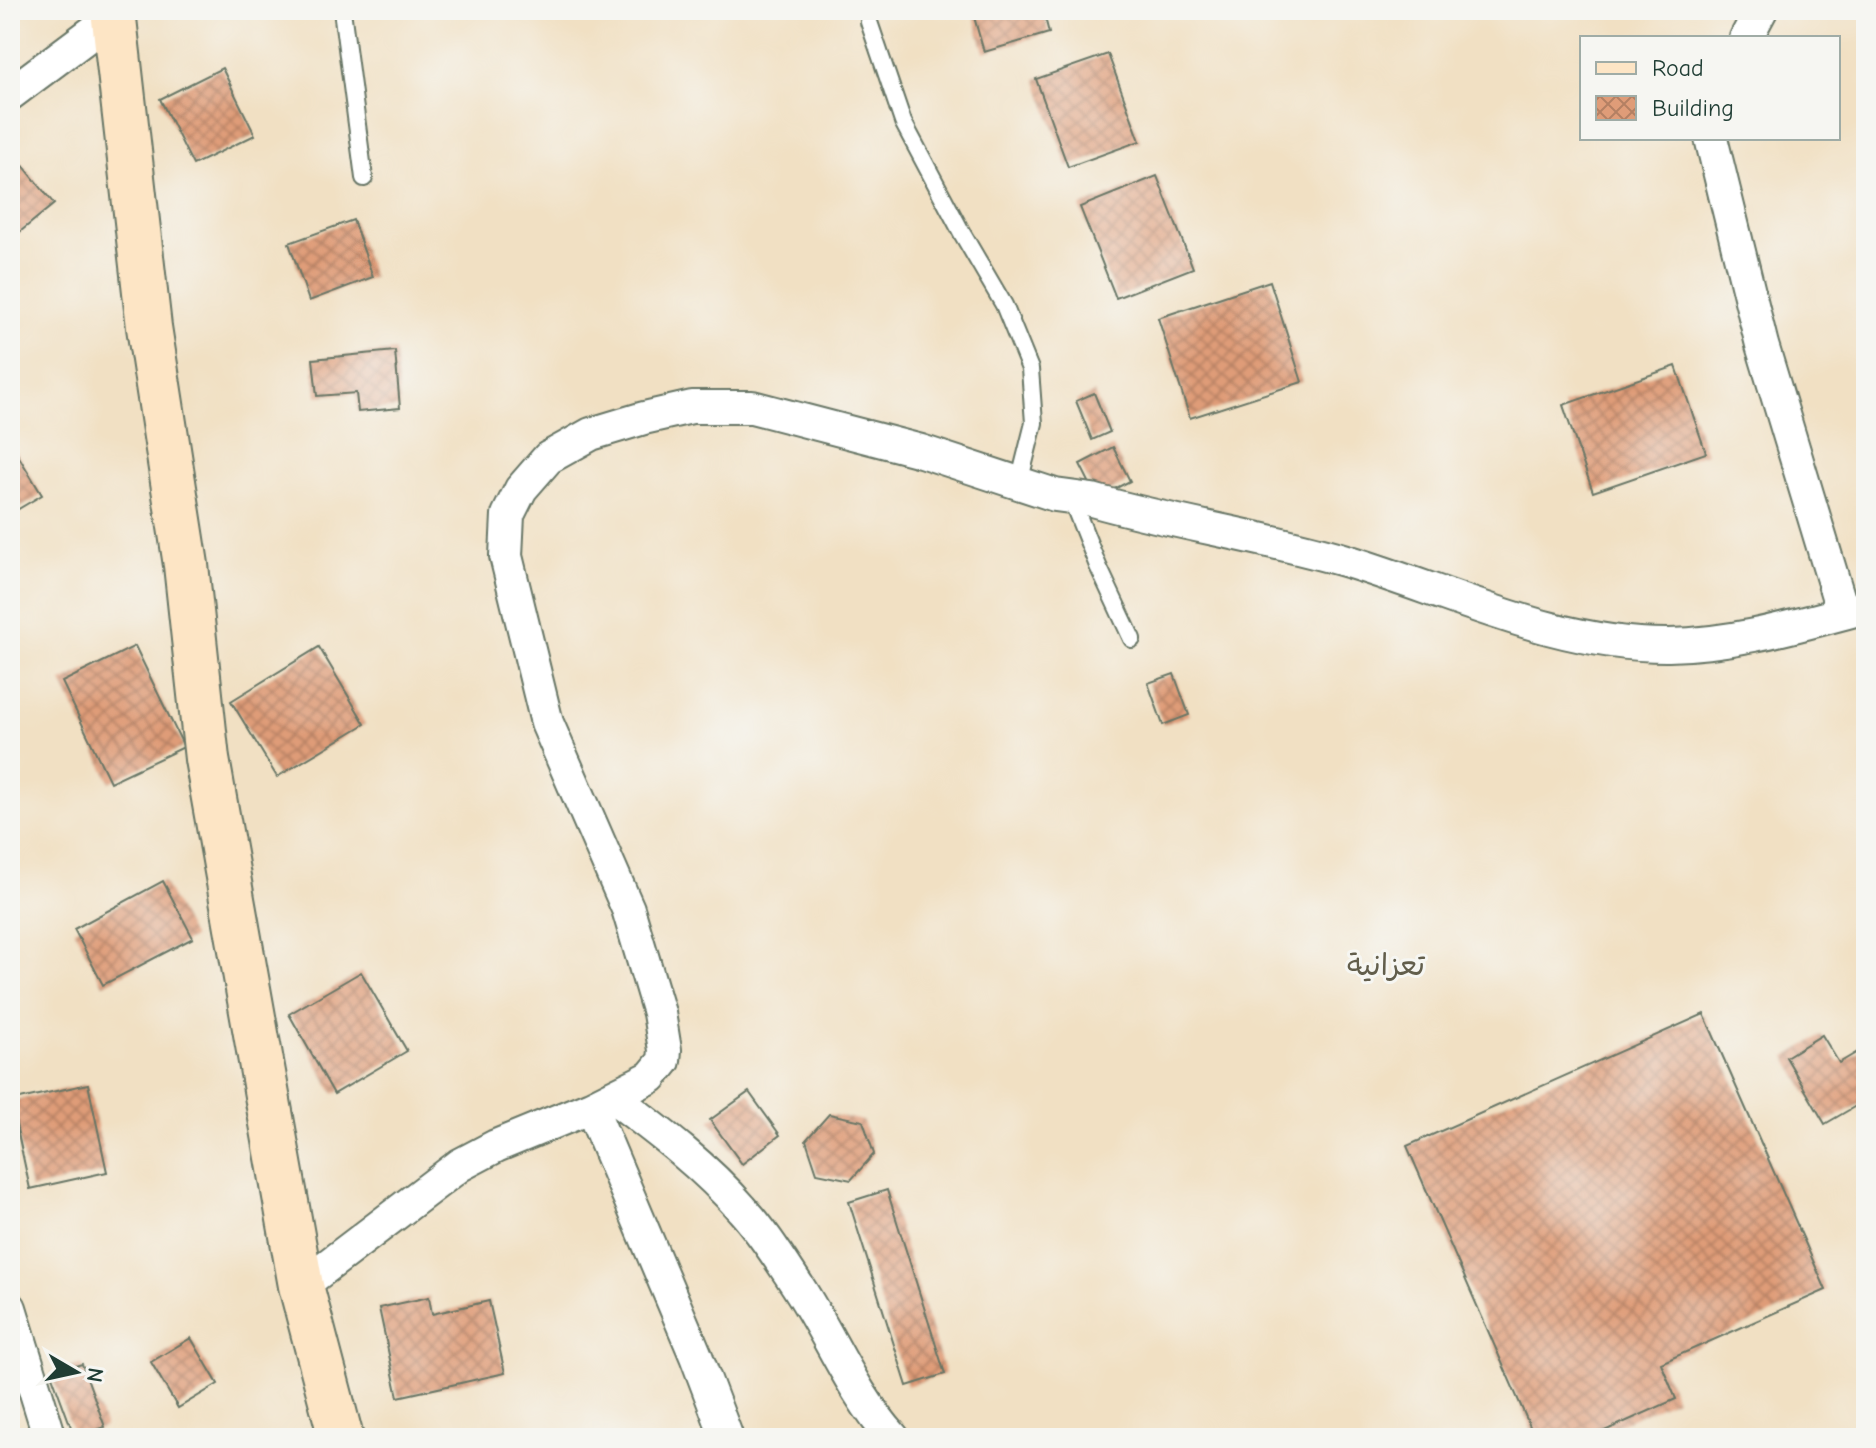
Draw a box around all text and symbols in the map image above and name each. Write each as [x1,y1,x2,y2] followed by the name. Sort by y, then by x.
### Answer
[1580,36,1840,140] legend
[1652,54,1704,82] text: Road
[1652,94,1734,122] text: Building
[1347,948,1425,983] district label: تعزانية
[36,1332,116,1412] north arrow
[81,1366,109,1384] text: N

